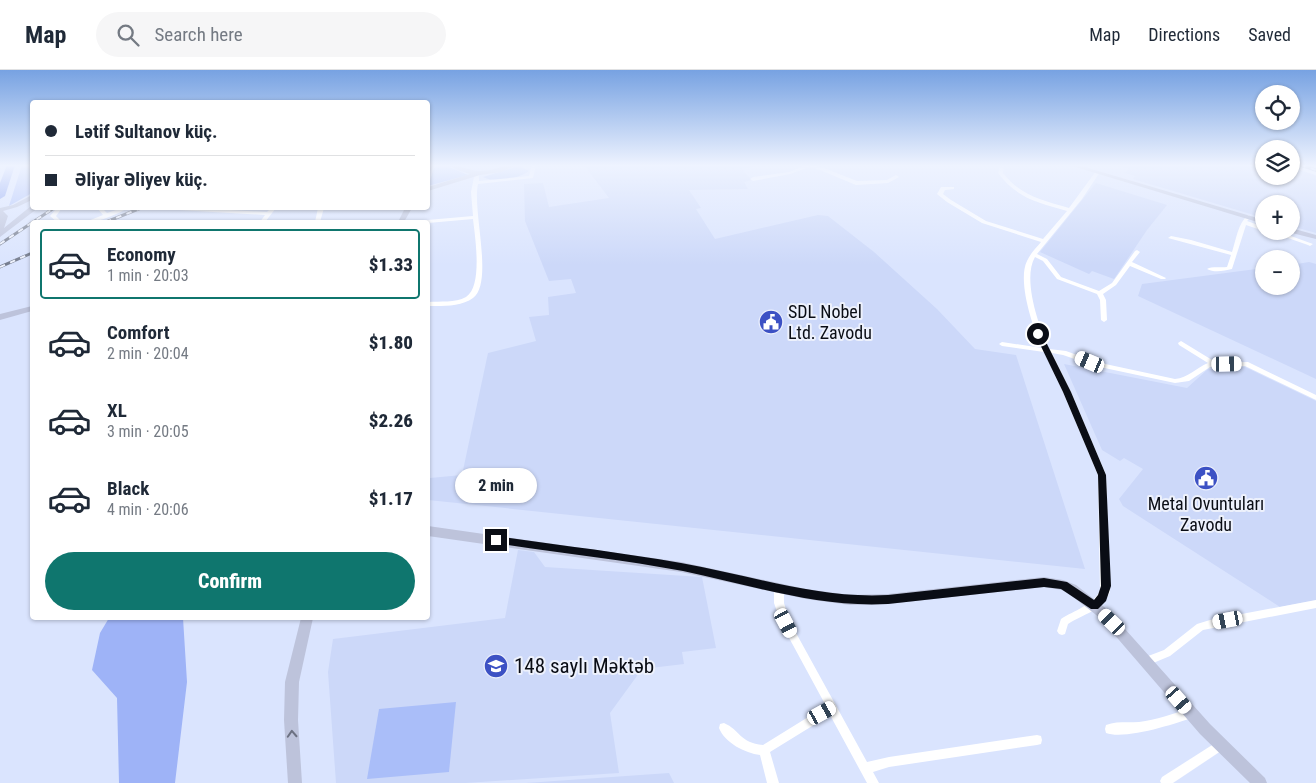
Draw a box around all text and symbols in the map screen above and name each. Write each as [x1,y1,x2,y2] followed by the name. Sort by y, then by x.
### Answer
[96,12,446,57] search box
[25,21,66,49] text: Map
[114,21,142,49] icon: search
[154,23,243,46] text: Search here
[1089,24,1120,45] text: Map
[1148,24,1220,45] text: Directions
[1248,24,1291,45] text: Saved
[1255,85,1300,295] map controls
[1255,85,1300,130] button: locate
[75,120,218,143] text: Lətif Sultanov küç.
[1255,140,1300,185] button: layers
[75,168,208,191] text: Əliyar Əliyev küç.
[1255,195,1300,240] button: +
[47,242,92,287] icon: car
[107,243,176,266] text: Economy
[1255,250,1300,295] button: −
[369,253,413,276] text: $1.33
[107,266,189,285] text: 1 min · 20:03
[788,301,872,343] place label: SDL Nobel Ltd. Zavodu
[758,309,784,335] public building icon: SDL Nobel Ltd. Zavodu
[47,320,92,365] icon: car
[107,321,170,344] text: Comfort
[1027,323,1049,345] route start
[369,331,413,354] text: $1.80
[107,344,189,363] text: 2 min · 20:04
[1073,349,1106,375] car
[1211,356,1242,372] car
[47,398,92,443] icon: car
[107,399,127,422] text: XL
[369,409,413,432] text: $2.26
[107,422,189,441] text: 3 min · 20:05
[1193,465,1219,491] public building icon: Metal Ovuntuları Zavodu
[455,468,537,502] callout: 2 min
[47,476,92,521] icon: car
[478,476,514,495] text: 2 min
[107,477,149,500] text: Black
[369,487,413,510] text: $1.17
[1148,493,1264,535] place label: Metal Ovuntuları Zavodu
[107,500,189,519] text: 4 min · 20:06
[485,529,507,551] route end
[45,552,415,610] button: Confirm
[772,606,799,640] car
[1096,606,1128,638] car
[1211,610,1244,630] car
[483,653,509,679] school or university icon: 148 saylı Məktəb
[514,654,654,678] place label: 148 saylı Məktəb
[1163,684,1194,716] car
[805,699,838,727] car
[287,730,298,738] one-way arrow

